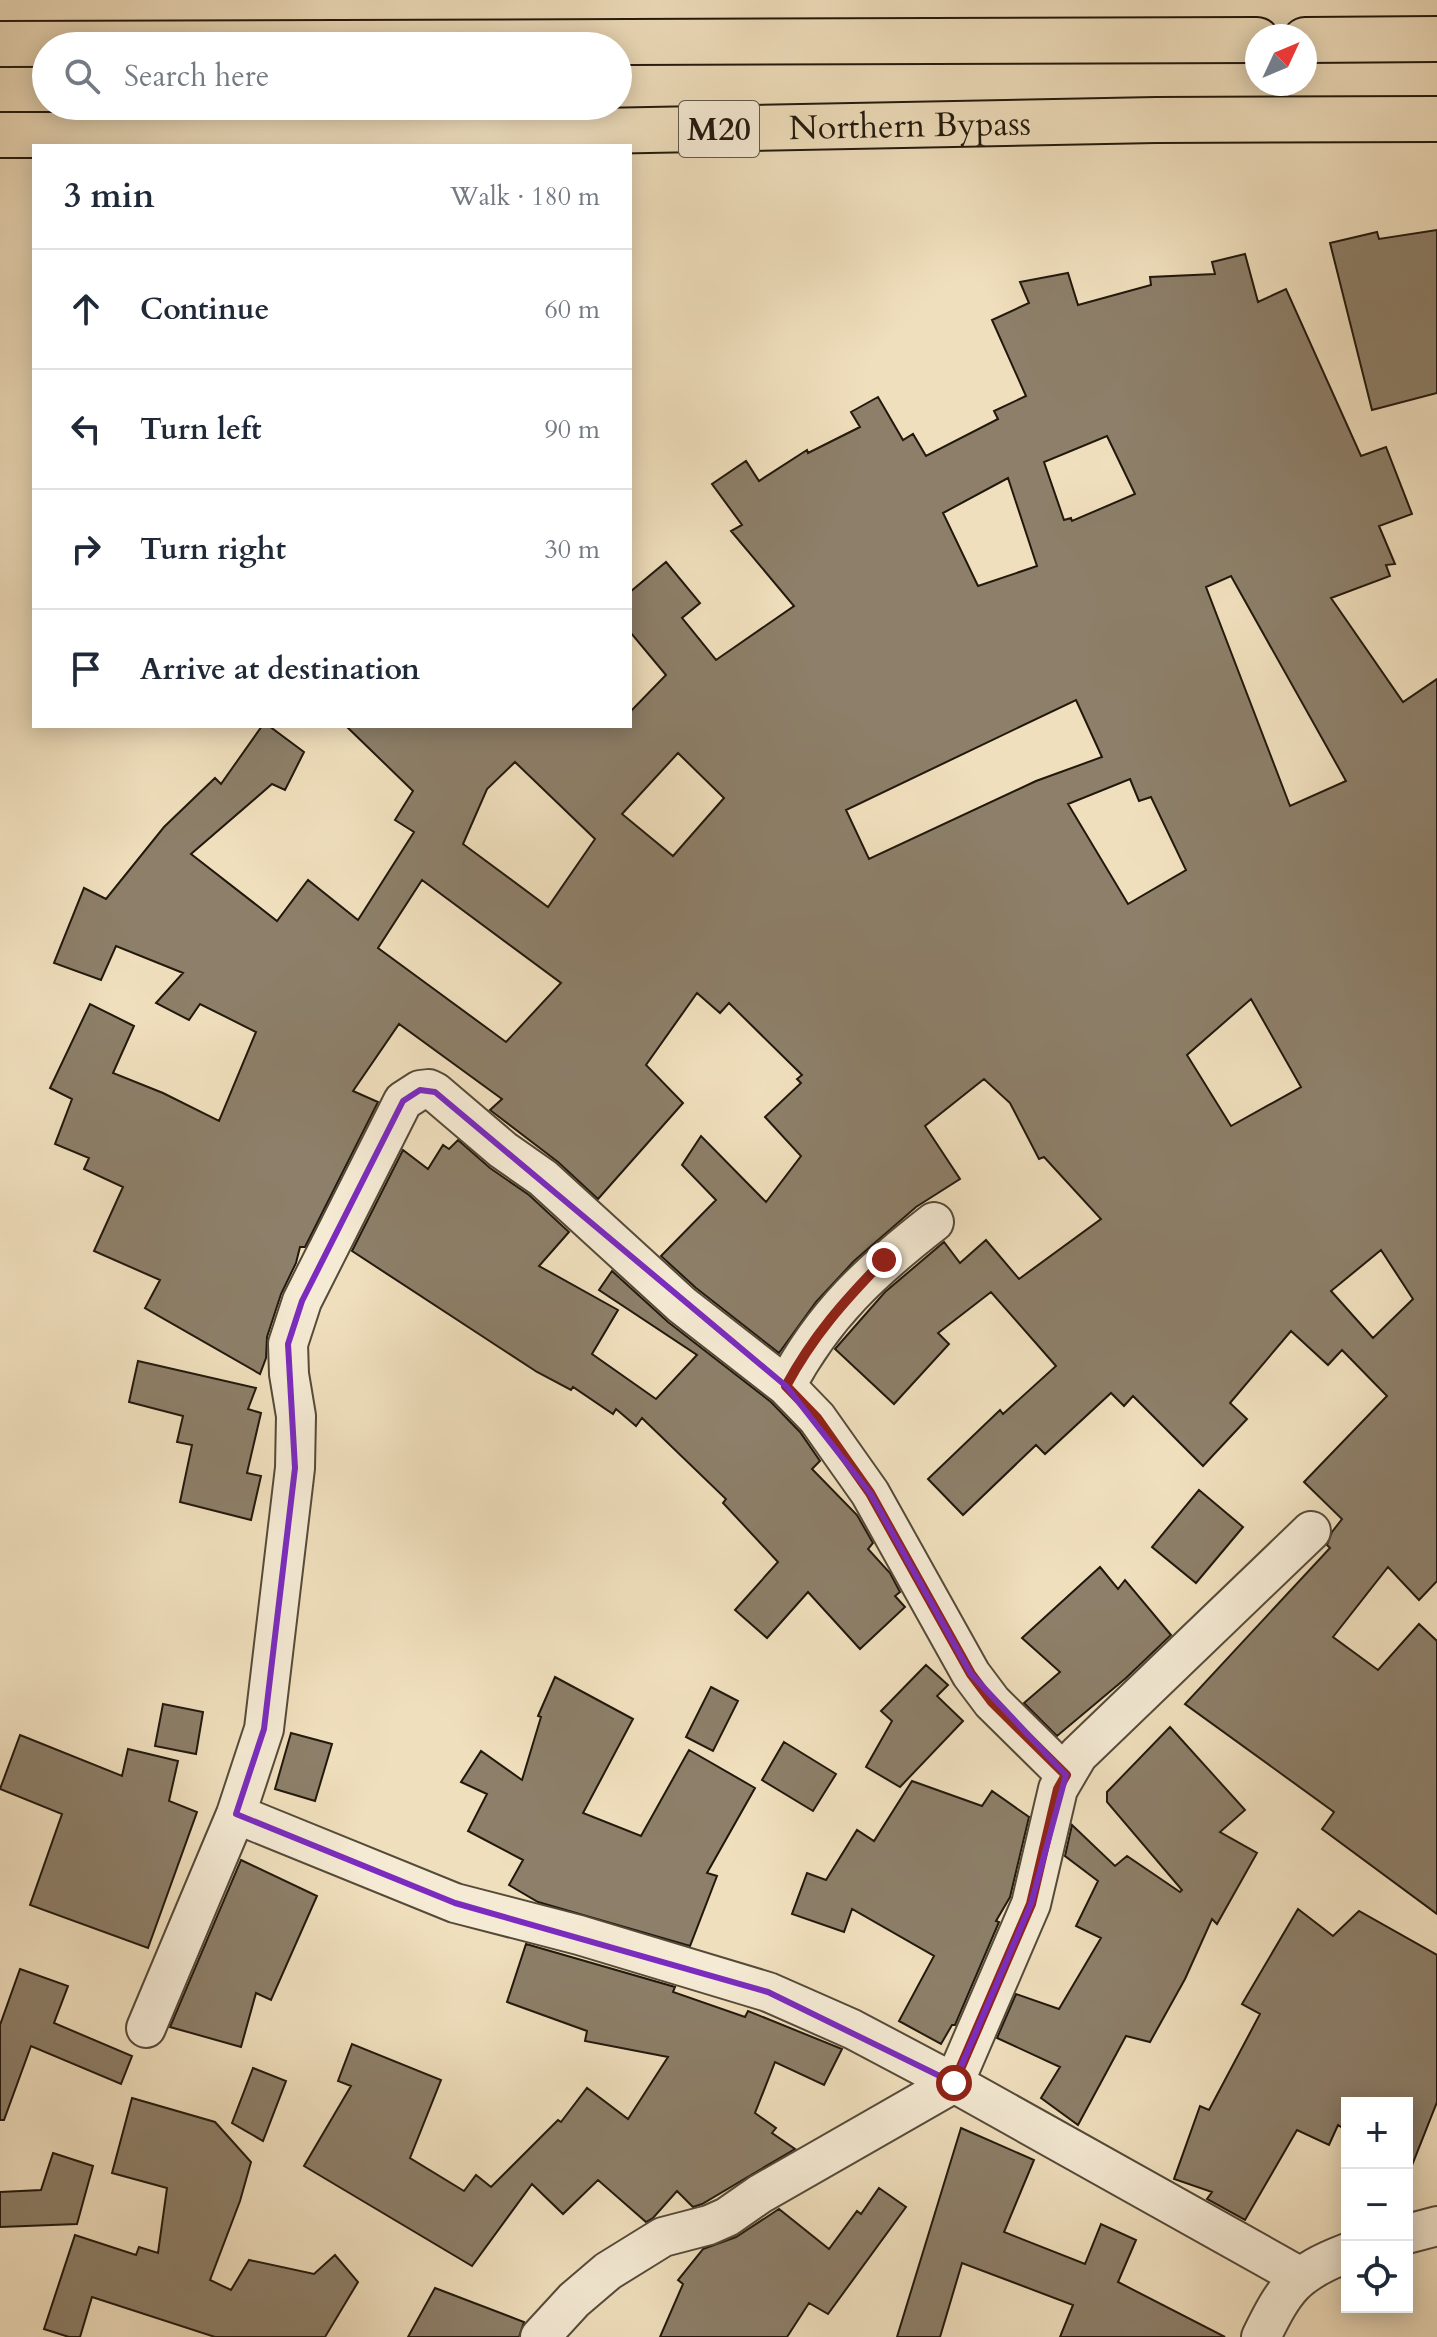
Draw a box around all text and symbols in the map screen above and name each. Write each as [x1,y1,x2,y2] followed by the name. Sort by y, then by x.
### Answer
[1245,24,1317,96] north arrow
[32,32,632,120] search box
[60,54,104,98] icon: search
[124,56,269,97] text: Search here
[788,100,1031,151] street label: Northern Bypass
[679,101,759,157] road number: M20
[64,173,155,219] text: 3 min
[450,179,600,214] text: Walk · 180 m
[64,287,108,331] icon: ahead
[140,289,269,330] text: Continue
[544,292,600,327] text: 60 m
[64,407,108,451] icon: left
[140,409,262,450] text: Turn left
[544,412,600,447] text: 90 m
[64,527,108,571] icon: right
[140,529,286,570] text: Turn right
[544,532,600,567] text: 30 m
[64,647,108,691] icon: arrive
[140,649,420,690] text: Arrive at destination
[866,1242,902,1278] route end
[936,2065,972,2101] route start
[1341,2097,1413,2313] map controls
[1341,2097,1413,2169] button: +
[1341,2169,1413,2241] button: −
[1341,2241,1413,2313] button: locate

